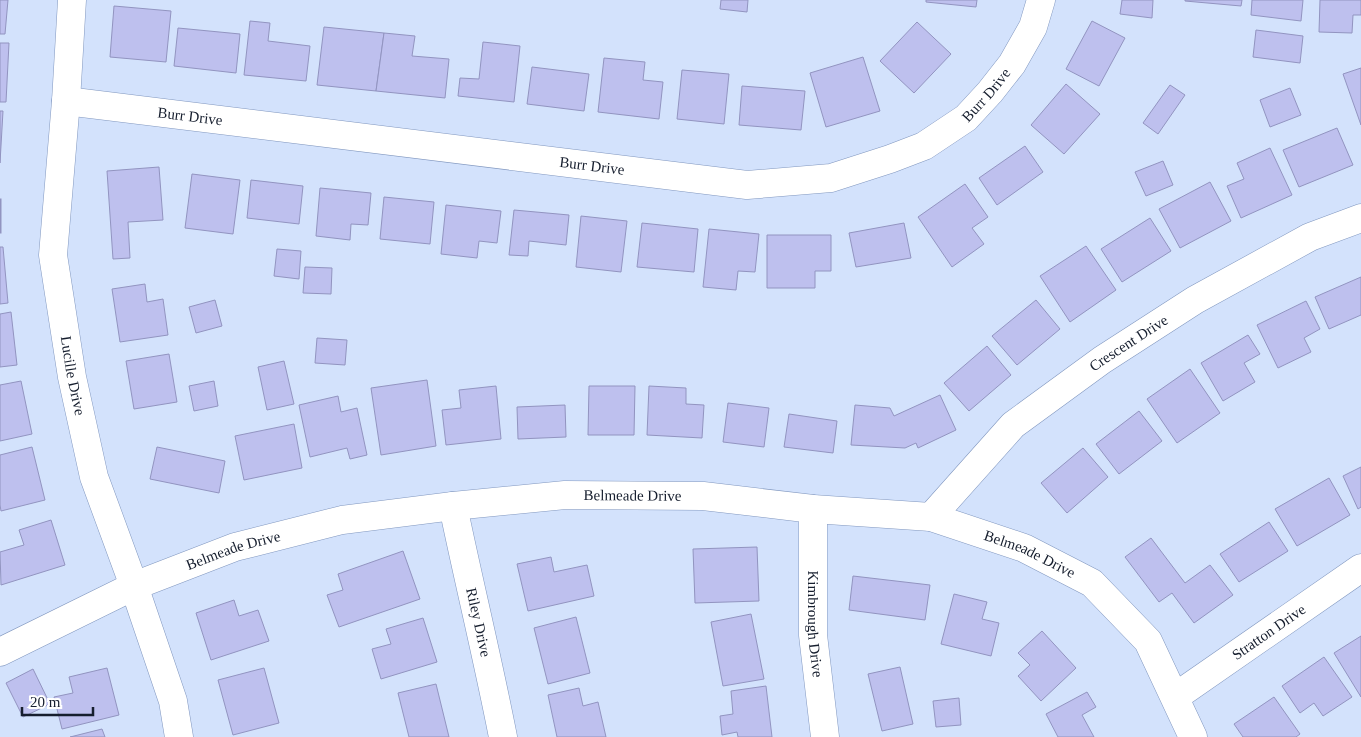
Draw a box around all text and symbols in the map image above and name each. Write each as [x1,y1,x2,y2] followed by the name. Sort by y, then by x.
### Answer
[959,65,1014,125] street label: Burr Drive
[157,104,224,128] street label: Burr Drive
[559,154,626,178] street label: Burr Drive
[1086,311,1171,375] street label: Crescent Drive
[58,335,88,417] street label: Lucille Drive
[584,487,682,504] street label: Belmeade Drive
[982,527,1078,581] street label: Belmeade Drive
[184,528,282,573] street label: Belmeade Drive
[805,570,826,679] street label: Kimbrough Drive
[463,586,494,659] street label: Riley Drive
[1229,601,1309,663] street label: Stratton Drive
[22,684,94,716] scale bar
[30,694,61,710] text: 20 m

